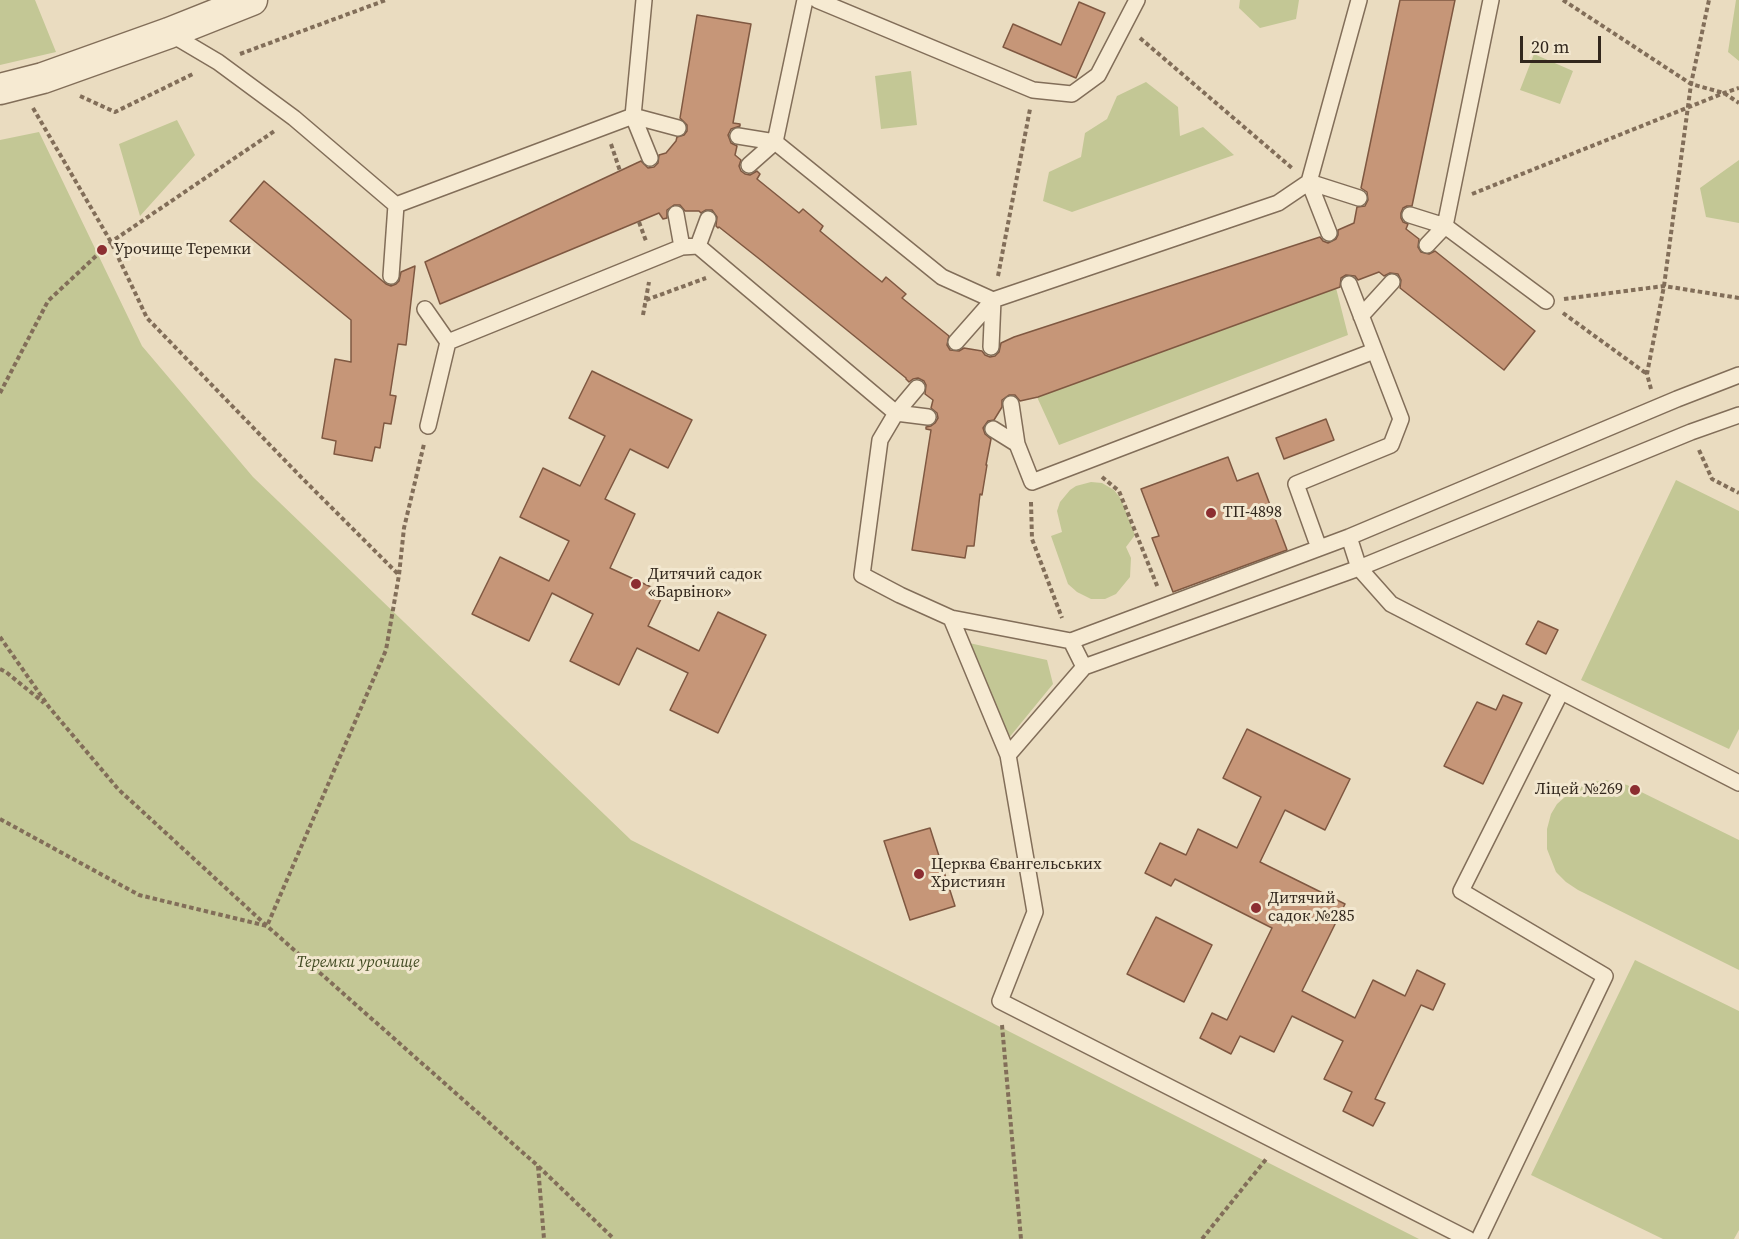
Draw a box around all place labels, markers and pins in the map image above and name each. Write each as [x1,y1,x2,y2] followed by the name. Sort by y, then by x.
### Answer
[114,240,251,260] place label: Урочище Теремки
[95,243,109,257] marker: Урочище Теремки
[1223,503,1282,523] place label: ТП-4898
[1204,506,1218,520] marker: ТП-4898
[648,565,762,603] place label: Дитячий садок «Барвінок»
[629,577,643,591] marker: Дитячий садок «Барвінок»
[1535,780,1623,800] place label: Ліцей №269
[1628,783,1642,797] marker: Ліцей №269
[931,855,1102,893] place label: Церква Євангельських Християн
[912,867,926,881] marker: Церква Євангельських Християн
[1268,889,1355,927] place label: Дитячий садок №285
[1249,901,1263,915] marker: Дитячий садок №285

